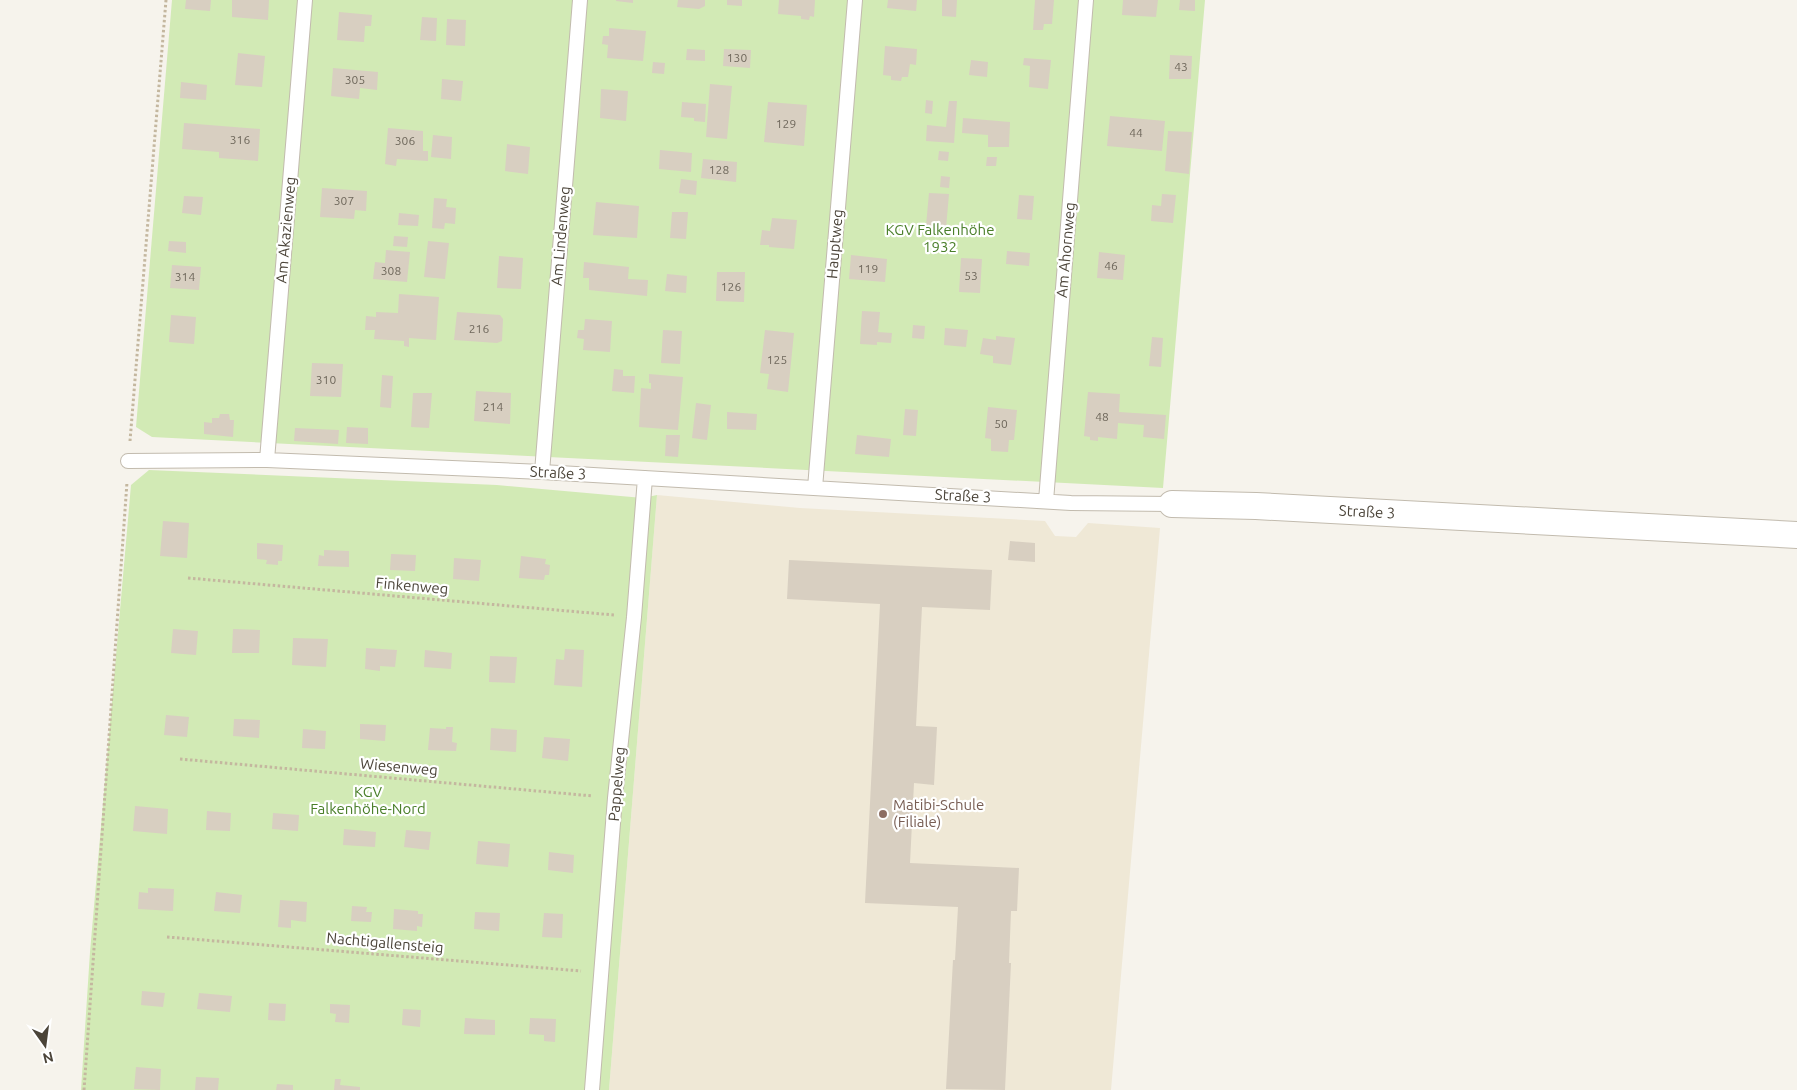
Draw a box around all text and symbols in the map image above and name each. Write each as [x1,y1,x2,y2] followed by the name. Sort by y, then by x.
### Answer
[727,51,747,64] house number: 130
[1174,60,1188,73] house number: 43
[345,73,365,86] house number: 305
[776,117,796,130] house number: 129
[1129,126,1143,139] house number: 44
[230,133,250,146] house number: 316
[395,134,415,147] house number: 306
[709,163,729,176] house number: 128
[272,176,299,284] street label: Am Akazienweg
[548,185,573,287] street label: Am Lindenweg
[334,194,354,207] house number: 307
[1053,201,1078,299] street label: Am Ahornweg
[823,208,846,280] street label: Hauptweg
[886,221,994,255] park label: KGV Falkenhöhe 1932
[1104,259,1118,272] house number: 46
[858,262,878,275] house number: 119
[381,264,401,277] house number: 308
[964,269,978,282] house number: 53
[175,270,195,283] house number: 314
[721,280,741,293] house number: 126
[469,322,489,335] house number: 216
[767,353,787,366] house number: 125
[316,373,336,386] house number: 310
[483,400,503,413] house number: 214
[1095,410,1109,423] house number: 48
[994,417,1008,430] house number: 50
[529,463,587,482] street label: Straße 3
[934,486,992,505] street label: Straße 3
[1338,502,1396,521] street label: Straße 3
[375,574,449,597] street label: Finkenweg
[605,746,628,822] street label: Pappelweg
[359,755,439,778] street label: Wiesenweg
[310,783,426,817] park label: KGV Falkenhöhe-Nord
[893,796,984,830] place label: Matibi-Schule (Filiale)
[877,808,889,820] marker: Matibi-Schule (Filiale)
[326,929,444,956] street label: Nachtigallensteig
[20,1020,70,1070] north arrow
[41,1049,55,1067] text: N

